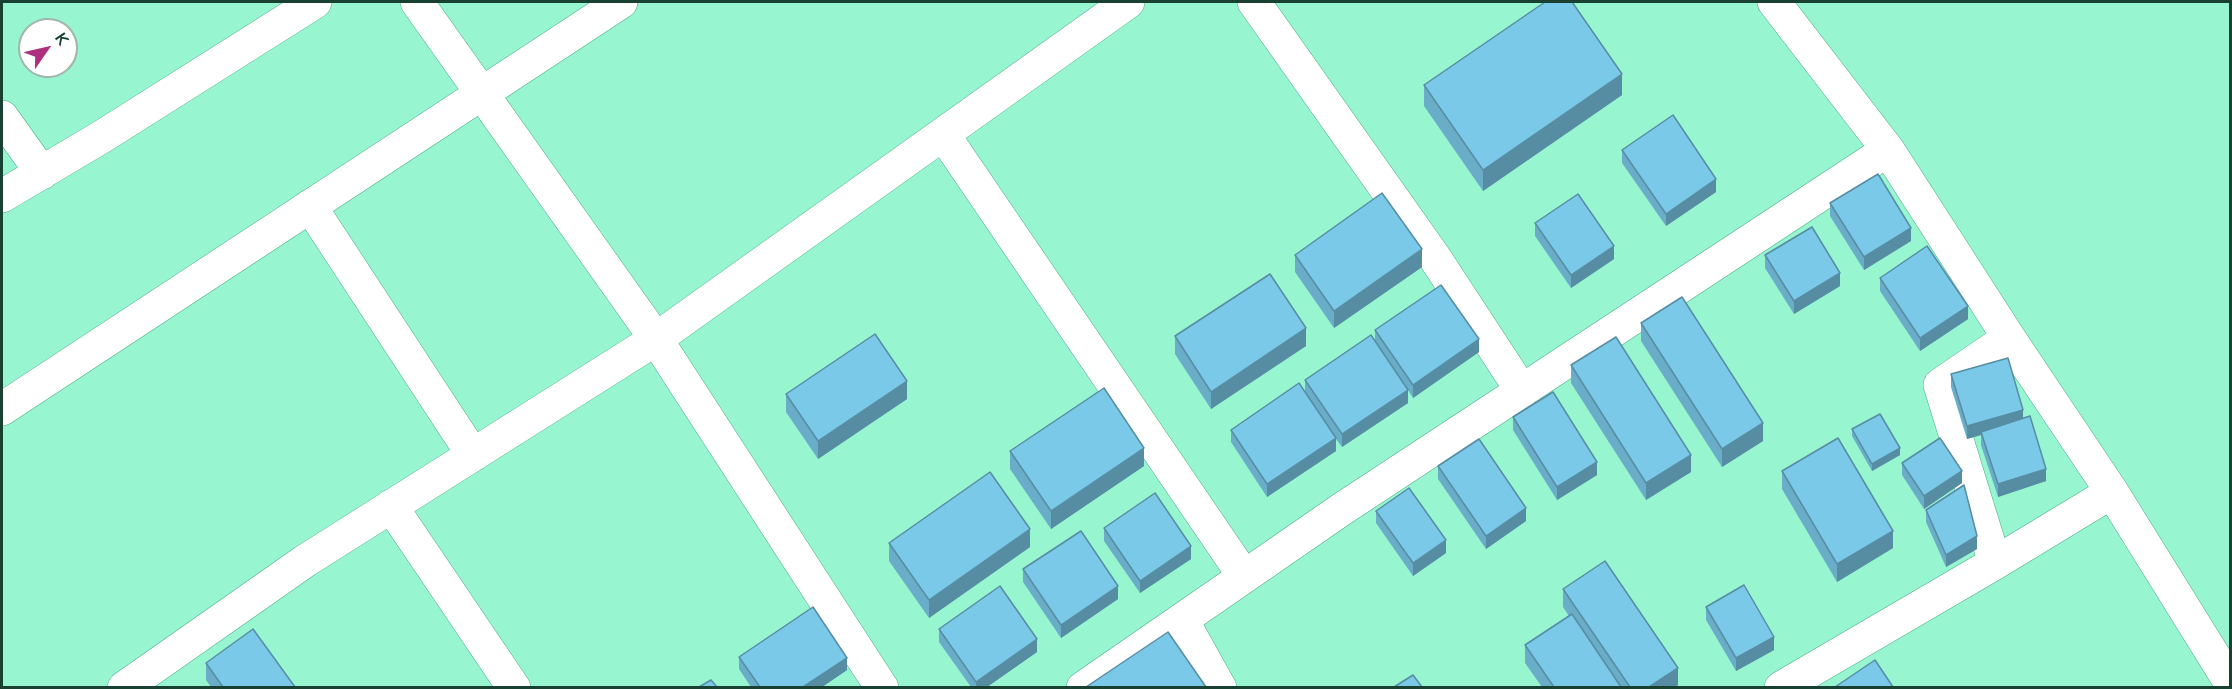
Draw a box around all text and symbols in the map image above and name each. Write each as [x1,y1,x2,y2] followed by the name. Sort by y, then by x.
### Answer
[18,18,78,78] north arrow
[49,28,73,50] text: K

